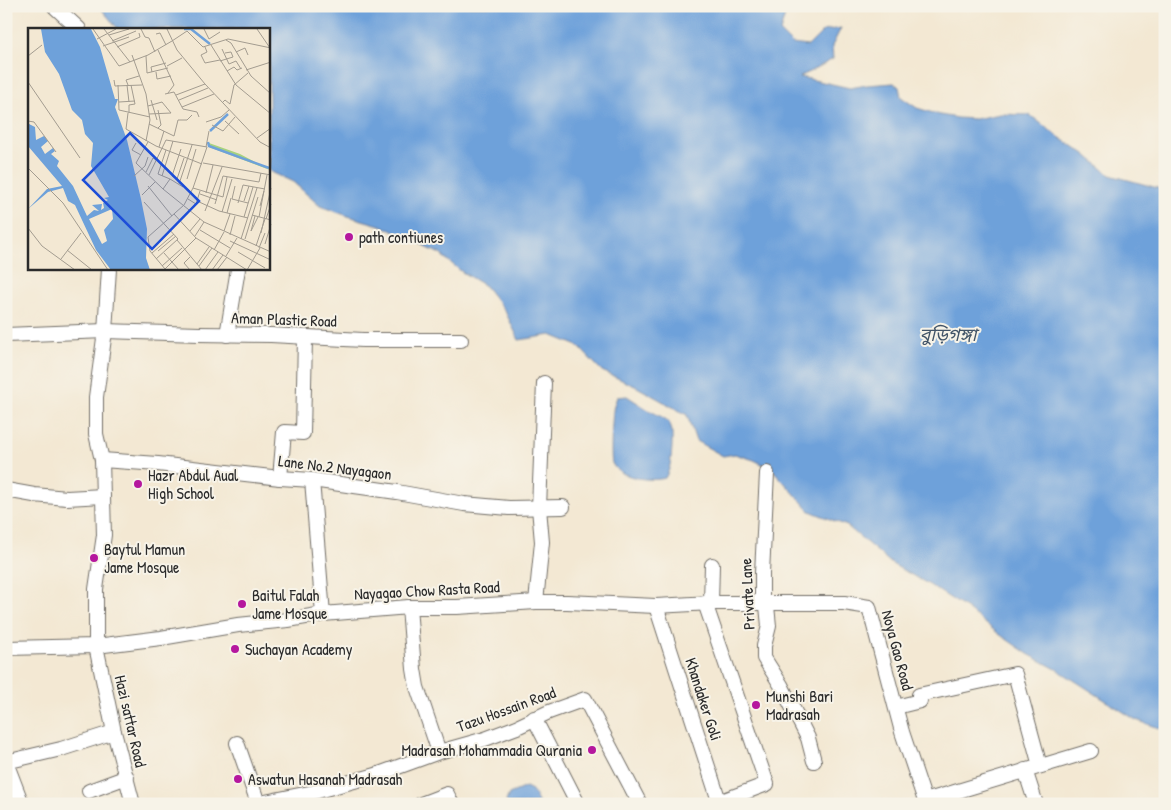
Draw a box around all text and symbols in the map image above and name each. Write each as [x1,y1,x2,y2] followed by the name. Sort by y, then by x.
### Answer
[28,28,270,270] inset map
[359,226,443,248] place label: path contiunes
[343,231,355,243] marker: path contiunes
[231,306,337,332] street label: Aman Plastic Road
[919,322,980,347] water label: বুড়িগঙ্গা
[277,449,393,485] street label: Lane No.2 Nayagaon
[148,464,239,504] place label: Hazr Abdul Aual High School
[132,478,144,490] marker: Hazr Abdul Aual High School
[104,538,185,578] place label: Baytul Mamun Jame Mosque
[88,552,100,564] marker: Baytul Mamun Jame Mosque
[734,557,760,630] street label: Private Lane
[354,575,500,605] street label: Nayagao Chow Rasta Road
[252,584,328,624] place label: Baitul Falah Jame Mosque
[236,598,248,610] marker: Baitul Falah Jame Mosque
[877,608,919,692] street label: Noya Gao Road
[245,638,353,660] place label: Suchayan Academy
[229,643,241,655] marker: Suchayan Academy
[680,655,728,743] street label: Khandaker Goli
[110,673,152,769] street label: Hazi sattar Road
[453,681,559,737] street label: Tazu Hossain Road
[766,685,833,725] place label: Munshi Bari Madrasah
[750,699,762,711] marker: Munshi Bari Madrasah
[402,739,582,761] place label: Madrasah Mohammadia Qurania
[586,744,598,756] marker: Madrasah Mohammadia Qurania
[248,768,402,790] place label: Aswatun Hasanah Madrasah
[232,773,244,785] marker: Aswatun Hasanah Madrasah

